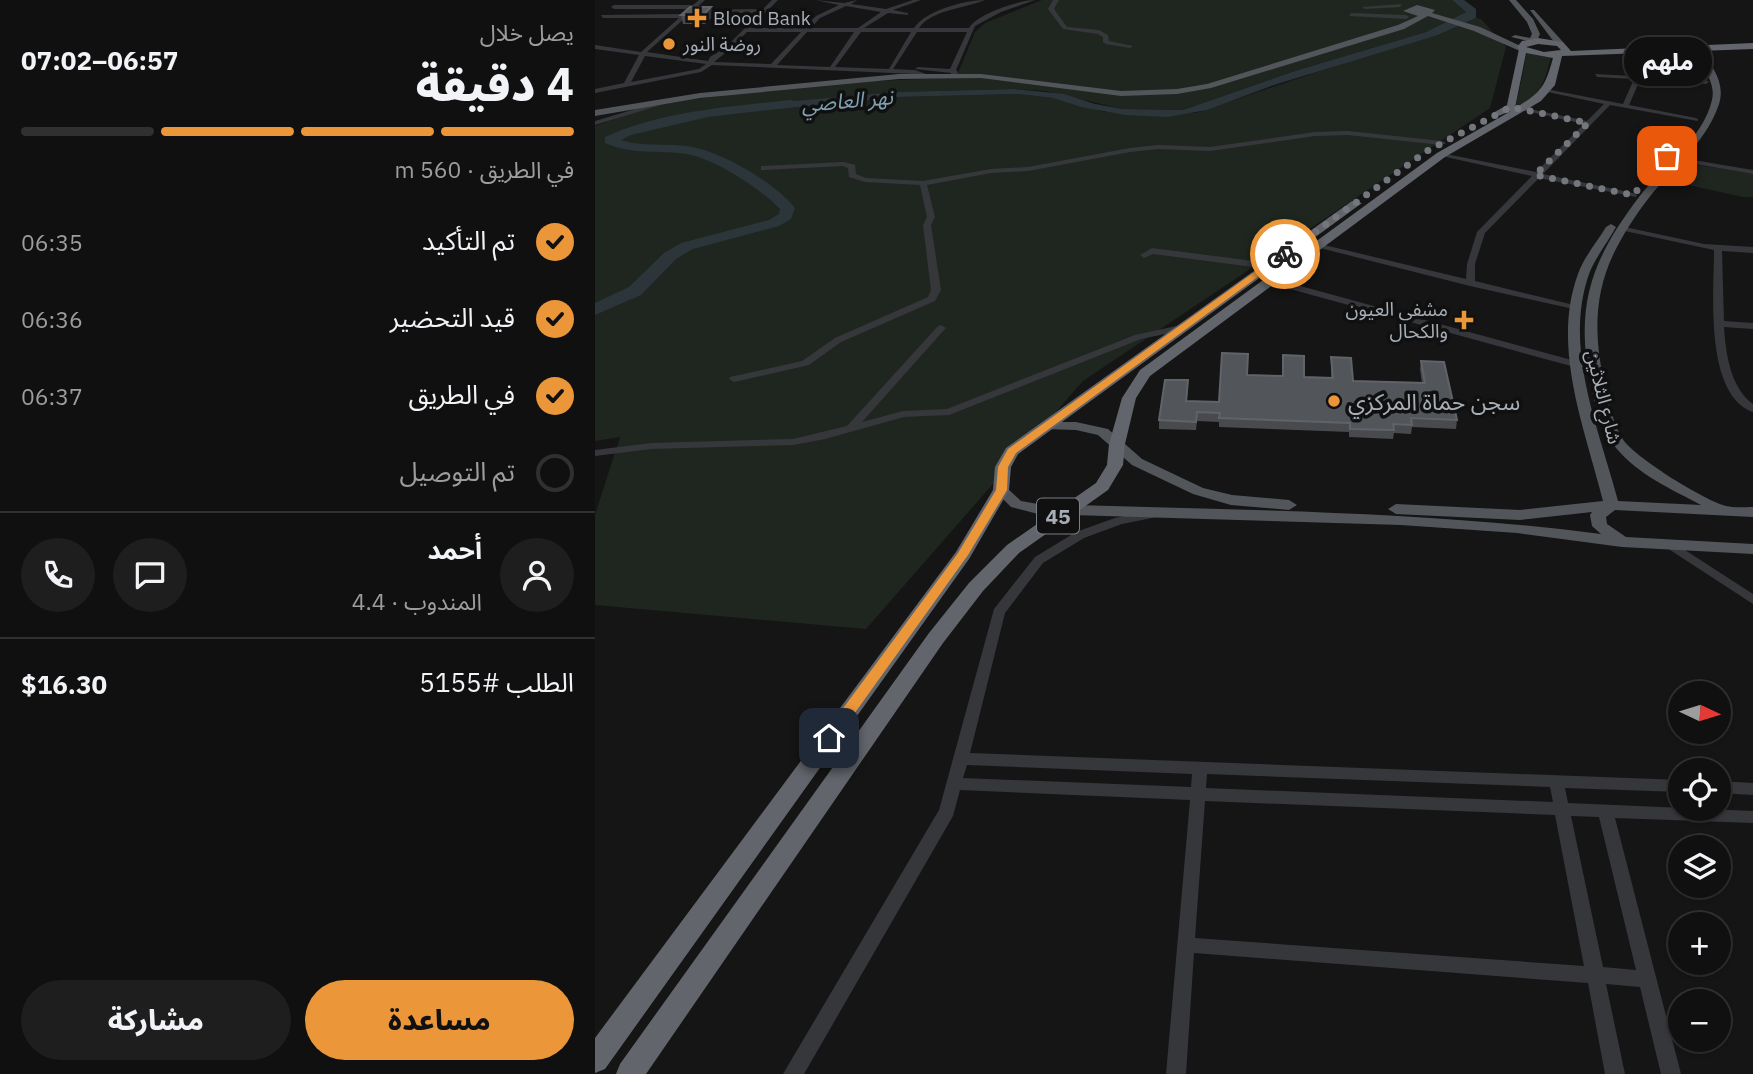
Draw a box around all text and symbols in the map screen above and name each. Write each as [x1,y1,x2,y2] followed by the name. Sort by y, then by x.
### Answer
[713,6,811,30] place label: Blood Bank
[687,8,707,28] marker: Blood Bank
[480,17,574,47] text: يصل خلال
[682,32,761,56] place label: روضة النور
[661,36,677,52] marker: روضة النور
[1623,37,1711,86] callout: ملهم
[21,43,178,77] text: 06:57–07:02
[1643,46,1693,76] text: ملهم
[415,54,574,114] text: 4 دقيقة
[800,82,895,121] water label: نهر العاصي
[1637,126,1697,186] pin
[1648,137,1686,175] icon: bag
[394,154,574,184] text: في الطريق · 560 m
[1250,219,1320,289] courier
[422,223,515,257] text: تم التأكيد
[536,223,574,261] icon: check
[21,227,83,257] text: 06:35
[1266,235,1304,273] icon: bike
[1346,297,1448,343] place label: مشفى العيون والكحال
[390,300,515,334] text: قيد التحضير
[536,300,574,338] icon: check
[21,304,83,334] text: 06:36
[1454,310,1474,330] marker: مشفى العيون والكحال
[1579,347,1627,447] street label: شارع الثلاثين
[408,377,515,411] text: في الطريق
[536,377,574,415] icon: check
[21,381,83,411] text: 06:37
[1348,386,1520,419] place label: سجن حماة المركزي
[1326,393,1342,409] marker: سجن حماة المركزي
[399,454,515,488] text: تم التوصيل
[1037,498,1079,534] road number: 45
[428,532,482,566] text: أحمد
[21,538,95,612] button: phone
[113,538,187,612] button: chat
[500,538,574,612] button: person
[352,586,482,616] text: المندوب · 4.4
[419,665,574,699] text: الطلب #5155
[21,667,107,701] text: $16.30
[1668,681,1731,744] north arrow
[1668,681,1731,1052] map controls
[799,708,859,768] pin
[810,719,848,757] icon: home
[1668,758,1731,821] button: locate
[1668,835,1731,898] button: layers
[1668,912,1731,975] button: +
[21,980,291,1060] button: مشاركة
[305,980,574,1060] button: مساعدة
[1668,989,1731,1052] button: −

